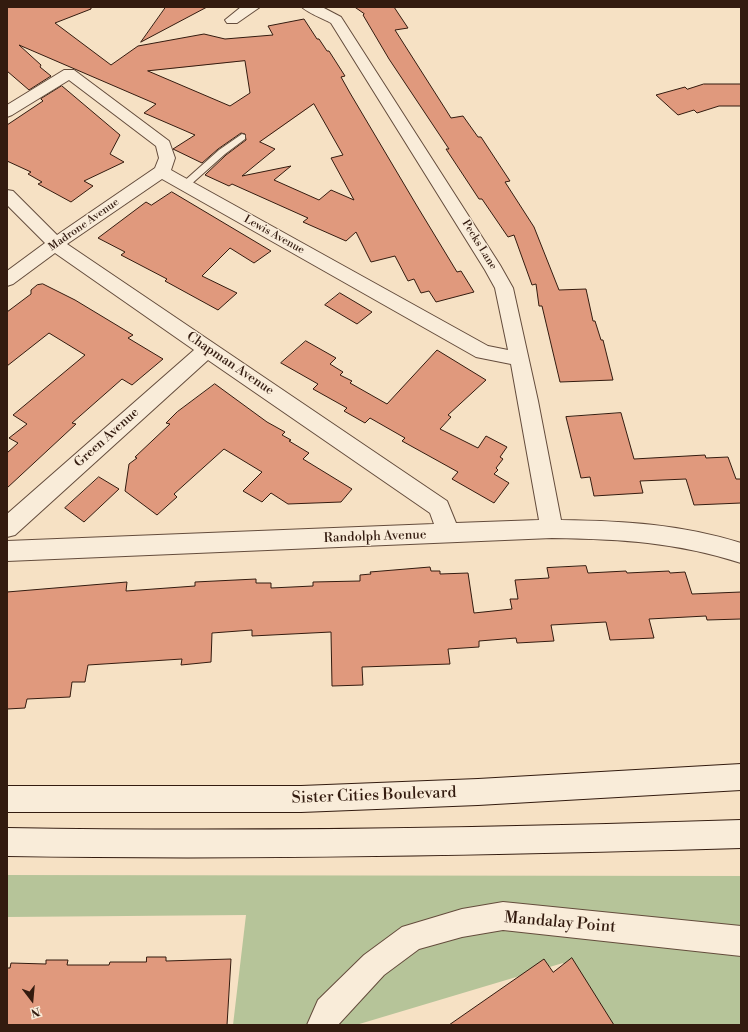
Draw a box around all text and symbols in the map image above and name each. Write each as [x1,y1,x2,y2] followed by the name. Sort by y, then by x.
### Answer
[46,196,122,254] street label: Madrone Avenue
[241,213,307,257] street label: Lewis Avenue
[459,218,499,272] street label: Pecks Lane
[183,329,277,399] street label: Chapman Avenue
[71,405,143,471] street label: Green Avenue
[323,527,427,547] street label: Randolph Avenue
[291,784,457,808] street label: Sister Cities Boulevard
[503,909,617,937] street label: Mandalay Point
[12,980,52,1020] north arrow
[29,1004,41,1019] text: N

